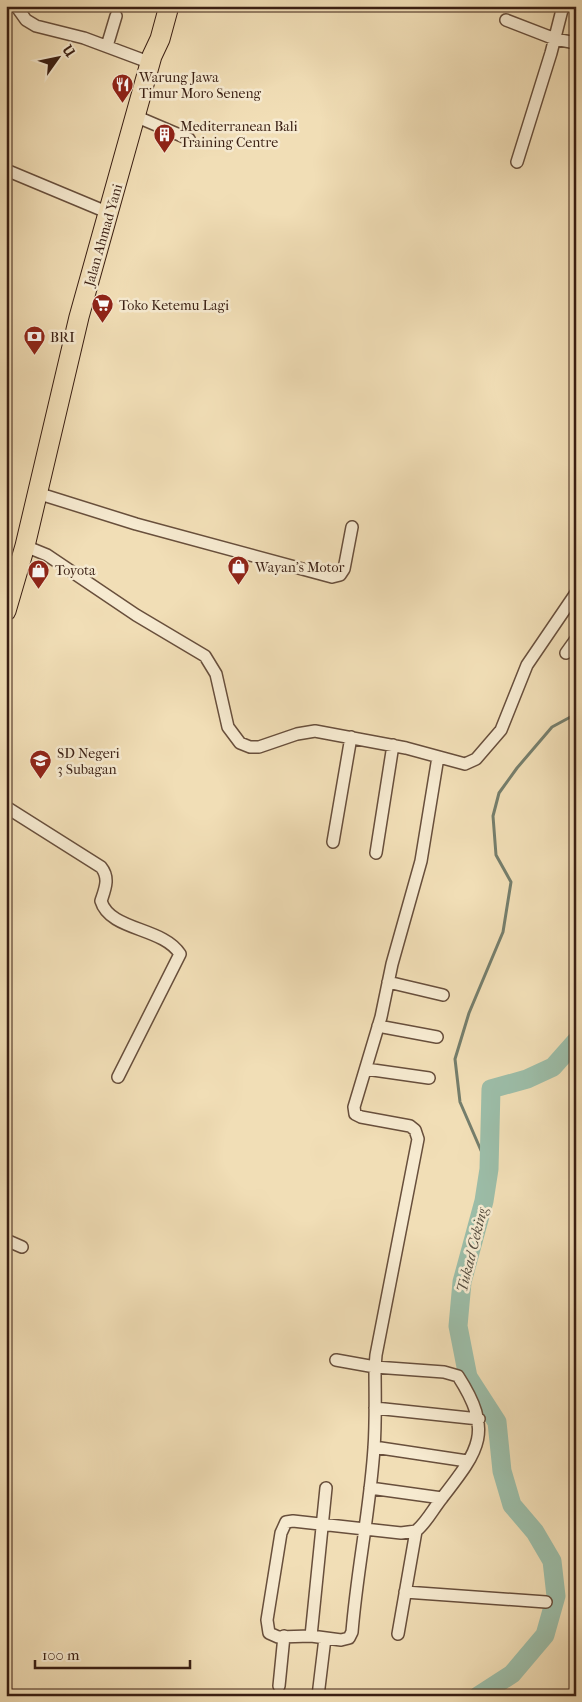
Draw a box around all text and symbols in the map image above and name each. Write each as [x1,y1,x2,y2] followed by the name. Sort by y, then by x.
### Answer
[32,32,82,82] north arrow
[58,41,79,60] text: U
[138,69,262,102] place label: Warung Jawa Timur Moro Seneng
[111,73,135,104] restaurant icon: Warung Jawa Timur Moro Seneng
[180,118,298,151] place label: Mediterranean Bali Training Centre
[152,122,176,153] building icon: Mediterranean Bali Training Centre
[80,182,126,289] street label: Jalan Ahmad Yani
[91,293,115,324] supermarket icon: Toko Ketemu Lagi
[119,297,229,314] place label: Toko Ketemu Lagi
[22,325,46,356] bank icon: BRI
[50,329,75,346] place label: BRI
[227,555,251,586] shop icon: Wayan's Motor
[27,558,51,589] shop icon: Toyota
[254,559,345,576] place label: Wayan's Motor
[55,562,96,579] place label: Toyota
[57,745,120,778] place label: SD Negeri 3 Subagan
[29,749,53,780] school or university icon: SD Negeri 3 Subagan
[453,1205,491,1294] water label: Tukad Ceking
[35,1637,190,1669] scale bar
[42,1646,80,1664] text: 100 m

